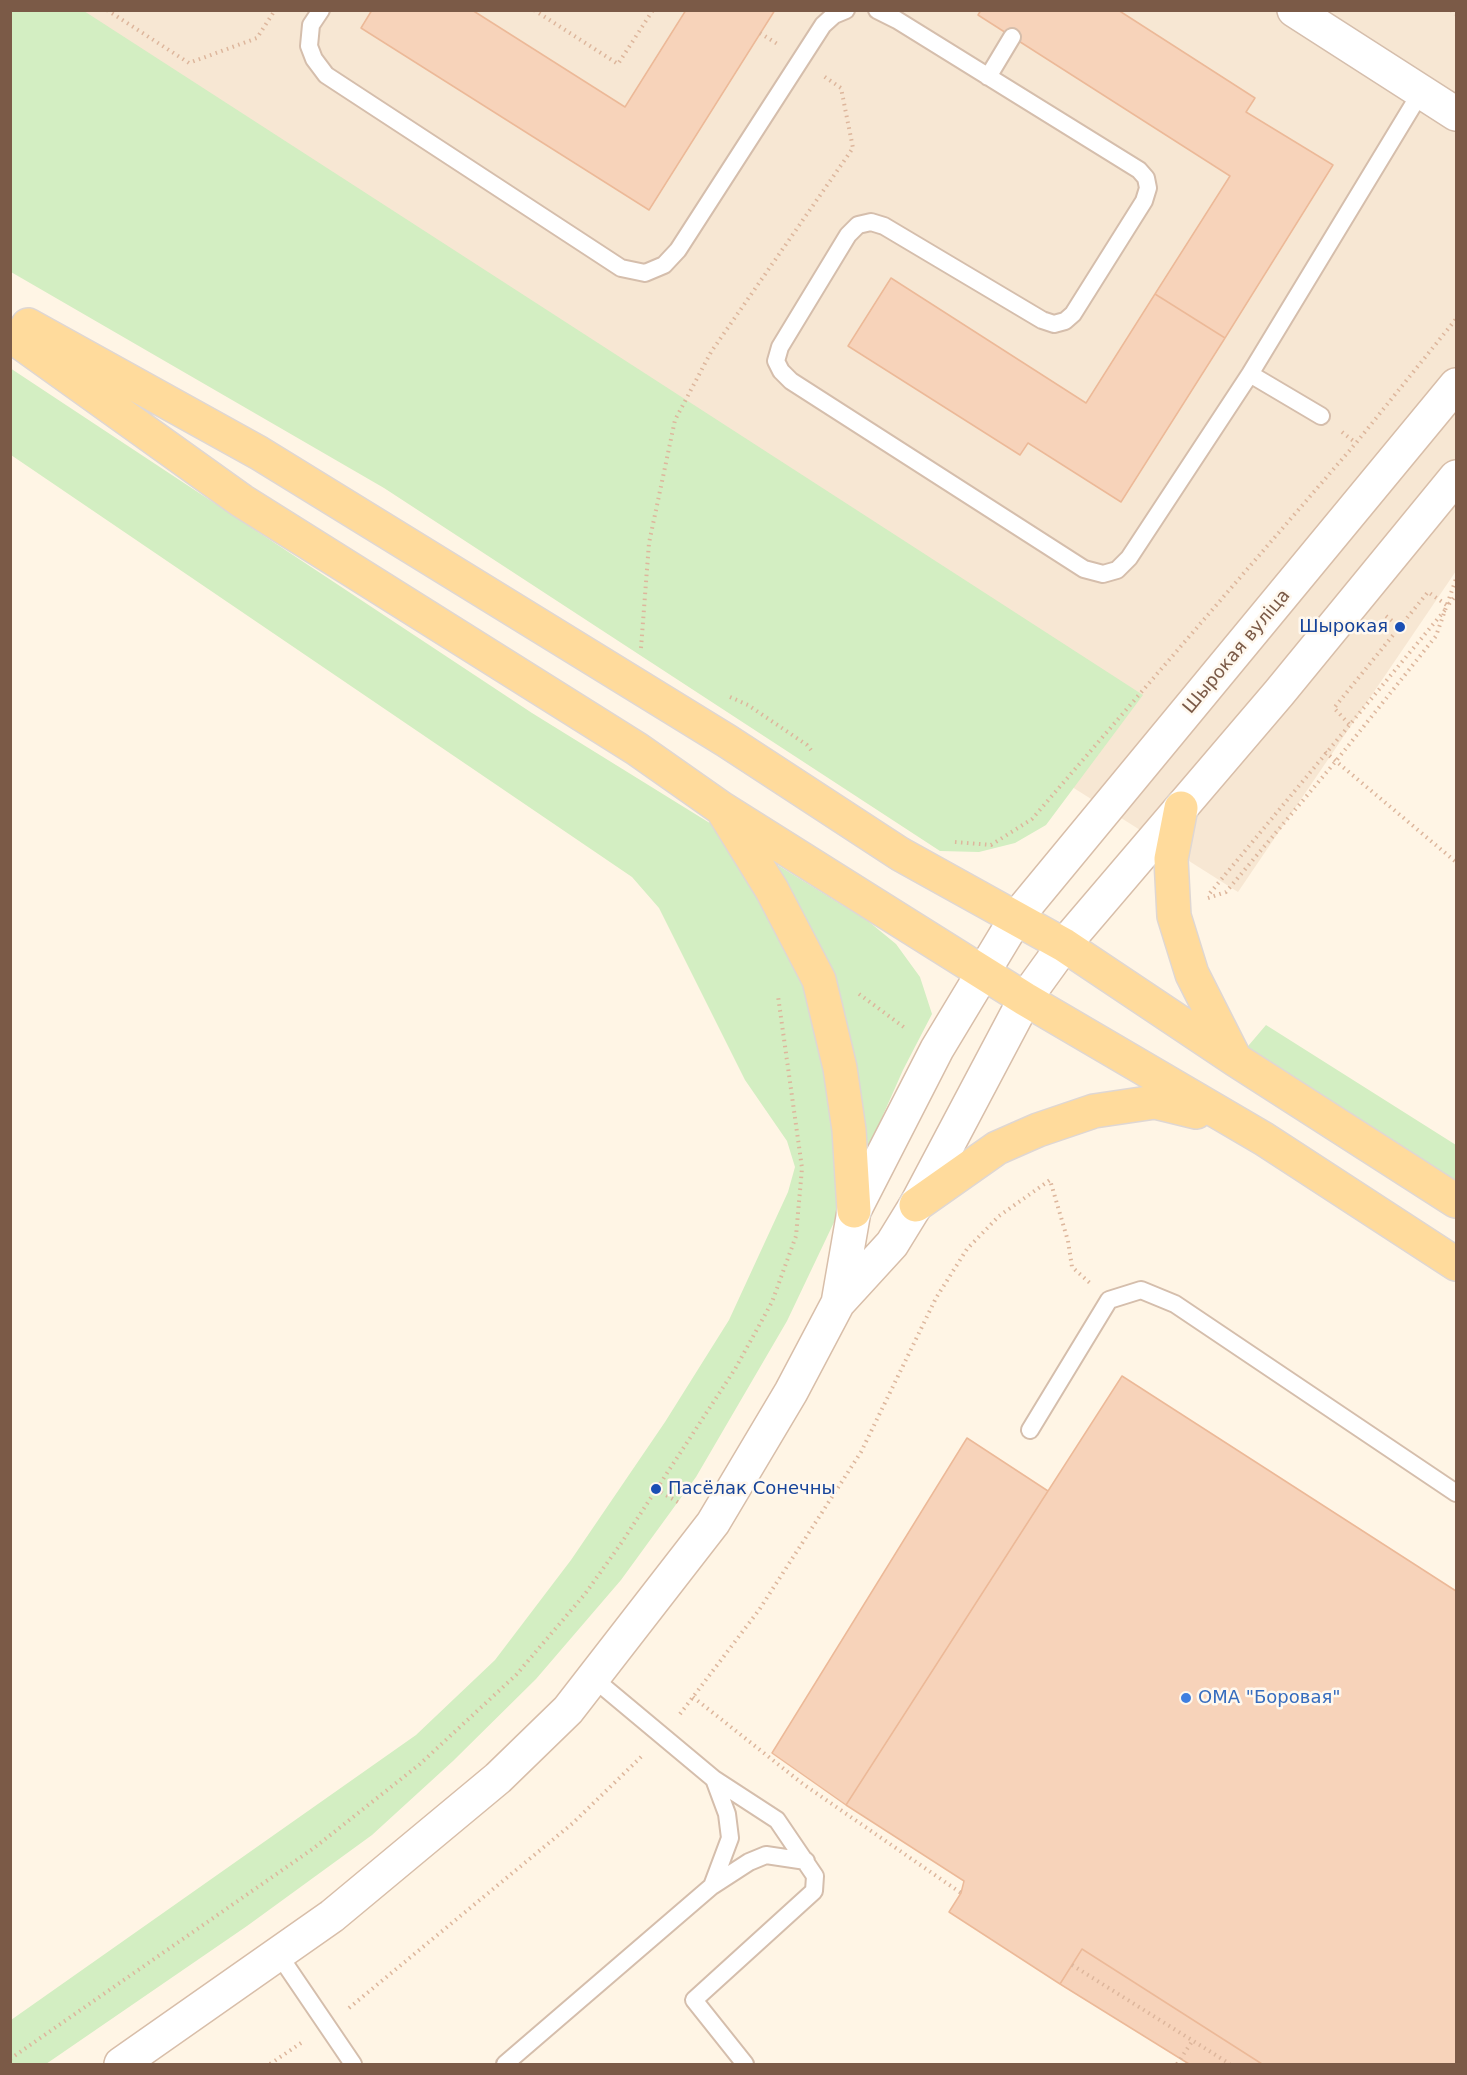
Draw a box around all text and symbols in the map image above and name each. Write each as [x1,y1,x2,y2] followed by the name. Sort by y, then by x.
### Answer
[1179,586,1295,718] street label: Шырокая вуліца
[1299,616,1388,638] place label: Шырокая
[1393,620,1407,634] marker: Шырокая
[668,1478,836,1500] place label: Пасёлак Сонечны
[649,1482,663,1496] marker: Пасёлак Сонечны
[1198,1687,1341,1709] place label: ОМА "Боровая"
[1179,1691,1193,1705] marker: ОМА "Боровая"

